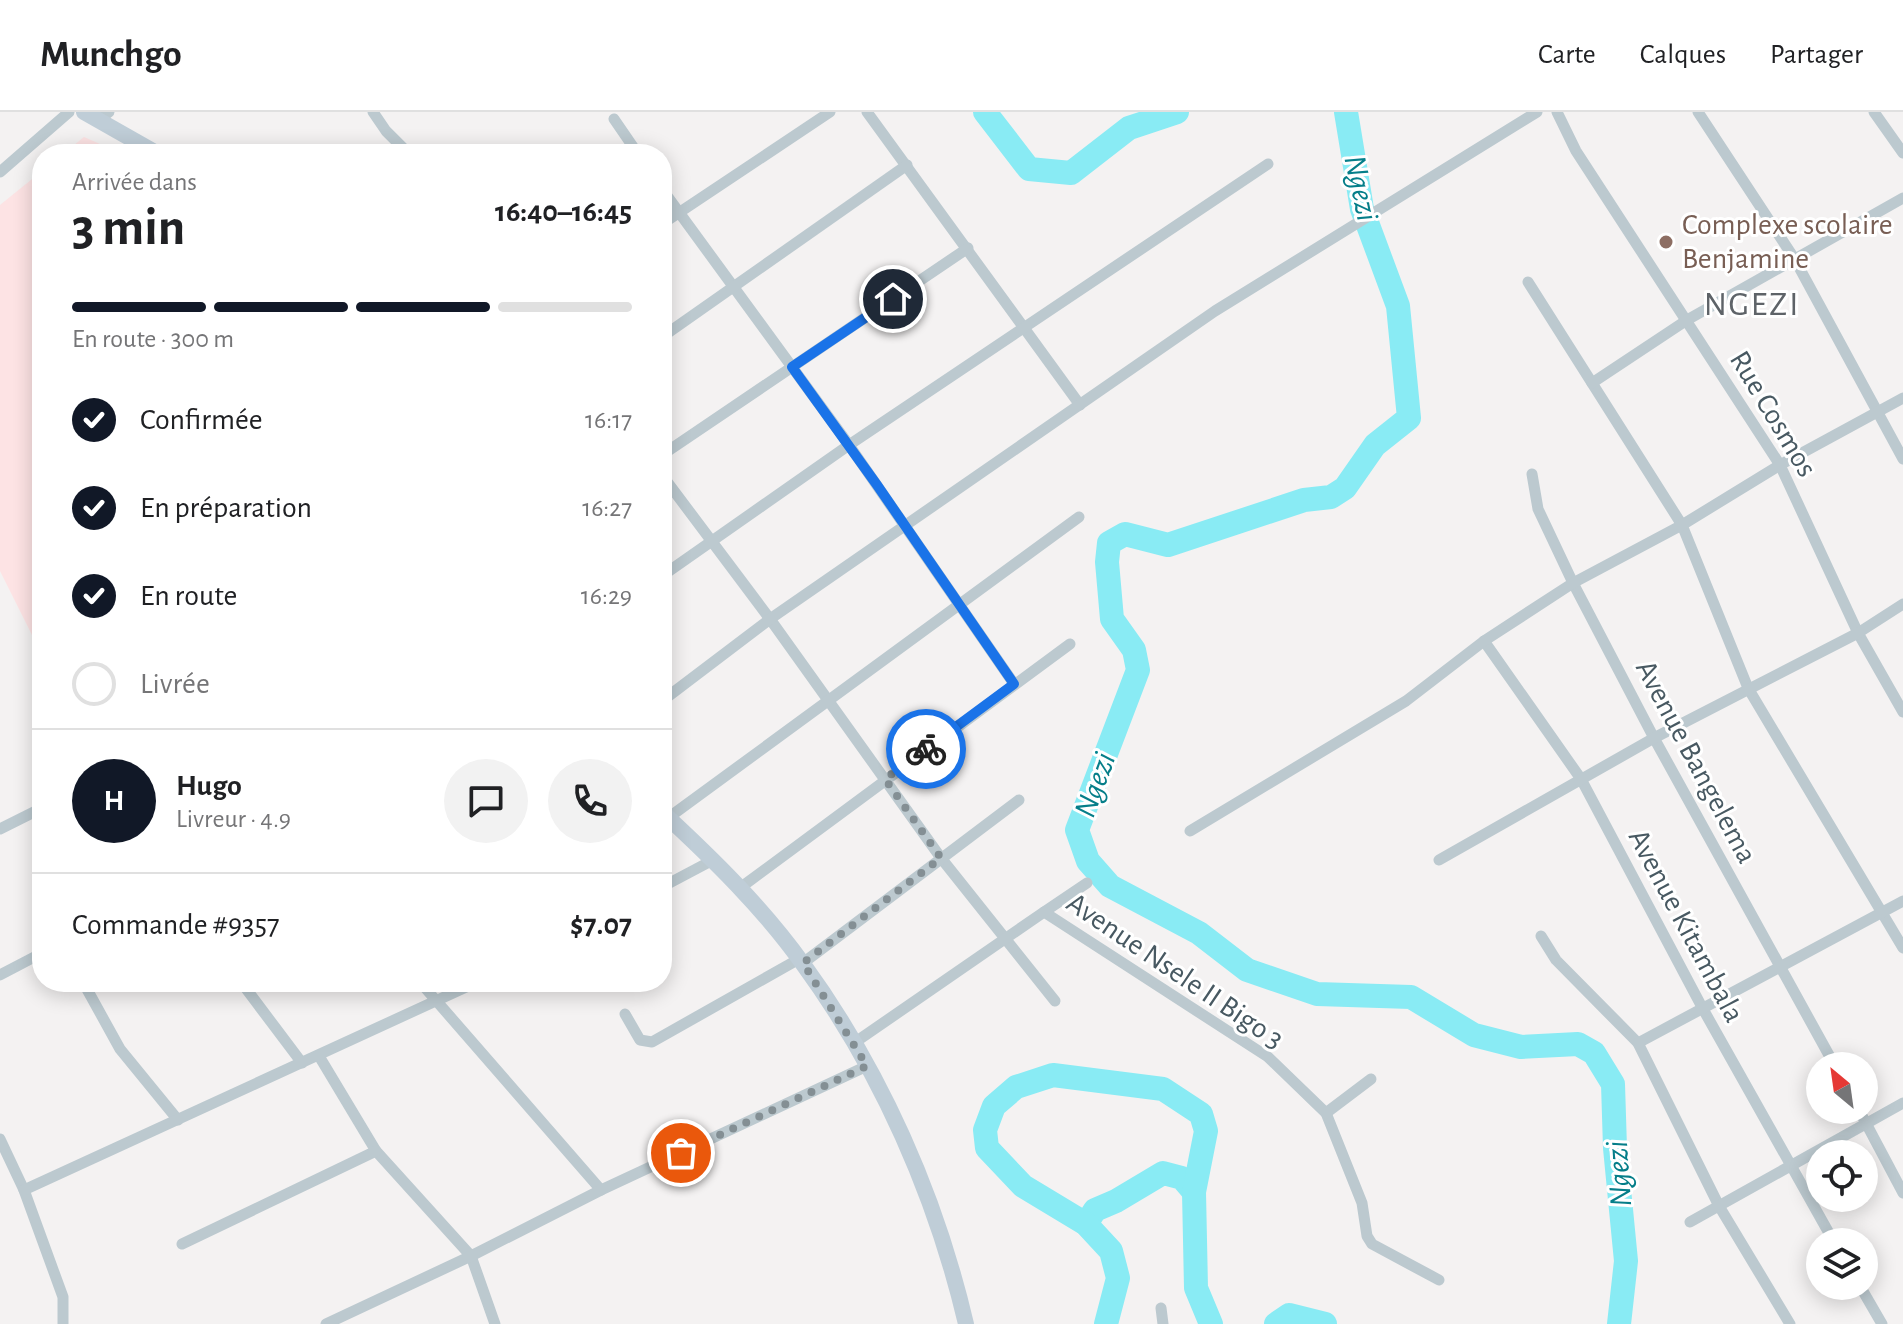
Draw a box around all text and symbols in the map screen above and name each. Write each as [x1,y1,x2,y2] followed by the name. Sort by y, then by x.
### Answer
[40,36,182,74] text: Munchgo
[1538,41,1596,69] text: Carte
[1640,41,1726,69] text: Calques
[1770,41,1863,69] text: Partager
[1338,152,1384,224] water label: Ngezi
[72,169,197,195] text: Arrivée dans
[495,197,632,227] text: 16:40–16:45
[72,202,185,254] text: 3 min
[1682,210,1893,274] place label: Complexe scolaire Benjamine
[1657,233,1675,251] marker: Complexe scolaire Benjamine
[859,265,927,333] pin
[871,277,915,321] icon: home
[1704,288,1800,322] district label: NGEZI
[72,326,234,352] text: En route · 300 m
[1724,346,1822,482] street label: Rue Cosmos
[72,398,116,442] icon: check
[140,405,263,435] text: Confirmée
[585,407,632,433] text: 16:17
[72,486,116,530] icon: check
[140,493,312,523] text: En préparation
[582,495,632,521] text: 16:27
[72,574,116,618] icon: check
[140,581,237,611] text: En route
[581,583,632,609] text: 16:29
[1630,656,1762,868] street label: Avenue Bangelema
[140,669,210,699] text: Livrée
[886,709,966,789] courier
[904,727,948,771] icon: bike
[1069,748,1121,822] water label: Ngezi
[444,759,528,843] button: chat
[548,759,632,843] button: phone
[176,771,242,801] text: Hugo
[104,786,124,816] text: H
[176,806,291,832] text: Livreur · 4.9
[1623,825,1749,1027] street label: Avenue Kitambala
[1061,887,1289,1055] street label: Avenue Nsele II Bigo 3
[72,910,279,940] text: Commande #9357
[570,910,632,940] text: $7.07
[1806,1052,1878,1124] north arrow
[1806,1052,1878,1300] map controls
[647,1119,715,1187] pin
[659,1131,703,1175] icon: bag
[1601,1140,1637,1208] water label: Ngezi
[1806,1140,1878,1212] button: locate
[1806,1228,1878,1300] button: layers

